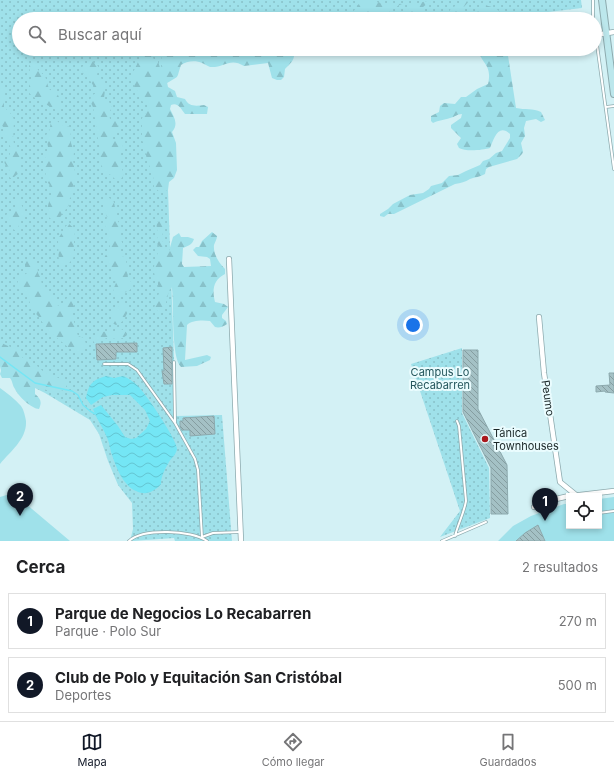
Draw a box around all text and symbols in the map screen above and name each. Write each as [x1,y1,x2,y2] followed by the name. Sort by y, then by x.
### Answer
[12,12,602,56] search box
[26,23,48,45] icon: search
[58,25,142,44] text: Buscar aquí
[403,315,423,335] your location
[410,365,470,392] park label: Campus Lo Recabarren
[539,379,558,417] street label: Peumo
[493,426,559,453] place label: Tánica Townhouses
[480,434,490,444] marker: Tánica Townhouses
[7,483,33,516] pin: 2
[532,488,558,521] pin: 1
[566,493,602,529] map controls
[566,493,602,529] button: locate
[16,557,65,577] text: Cerca
[522,559,598,575] text: 2 resultados
[55,604,311,623] text: Parque de Negocios Lo Recabarren
[27,613,33,629] text: 1
[559,613,597,629] text: 270 m
[55,623,161,639] text: Parque · Polo Sur
[55,668,342,687] text: Club de Polo y Equitación San Cristóbal
[26,677,34,693] text: 2
[558,677,597,693] text: 500 m
[55,687,111,703] text: Deportes
[78,731,107,769] tab: Mapa
[262,731,325,769] tab: Cómo llegar
[480,731,536,769] tab: Guardados

